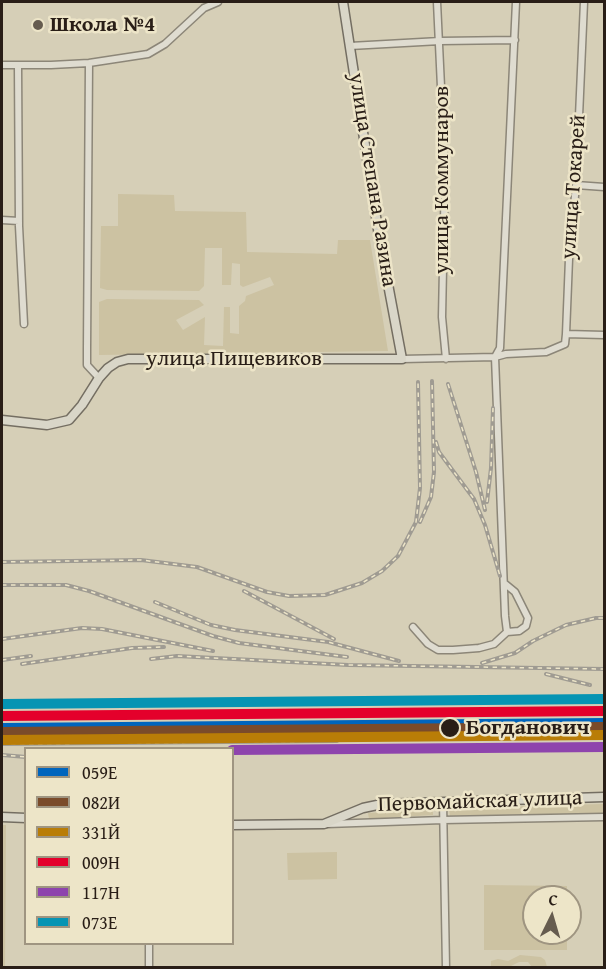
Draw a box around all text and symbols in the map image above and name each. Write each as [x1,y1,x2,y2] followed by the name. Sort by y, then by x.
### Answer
[50,12,155,38] place label: Школа №4
[31,18,45,32] marker: Школа №4
[342,71,402,289] street label: улица Степана Разина
[429,86,455,274] street label: улица Коммунаров
[556,114,592,260] street label: улица Токарей
[146,346,322,372] street label: улица Пищевиков
[466,715,589,741] place label: Богданович
[439,717,461,739] marker: Богданович
[24,747,234,945] legend
[82,759,117,786] text: 059Е
[377,785,583,819] street label: Первомайская улица
[82,789,120,816] text: 082И
[82,819,120,846] text: 331Й
[82,849,120,876] text: 009Н
[82,879,120,906] text: 117Н
[522,885,582,945] north arrow
[548,887,559,911] text: С
[82,909,117,936] text: 073Е

